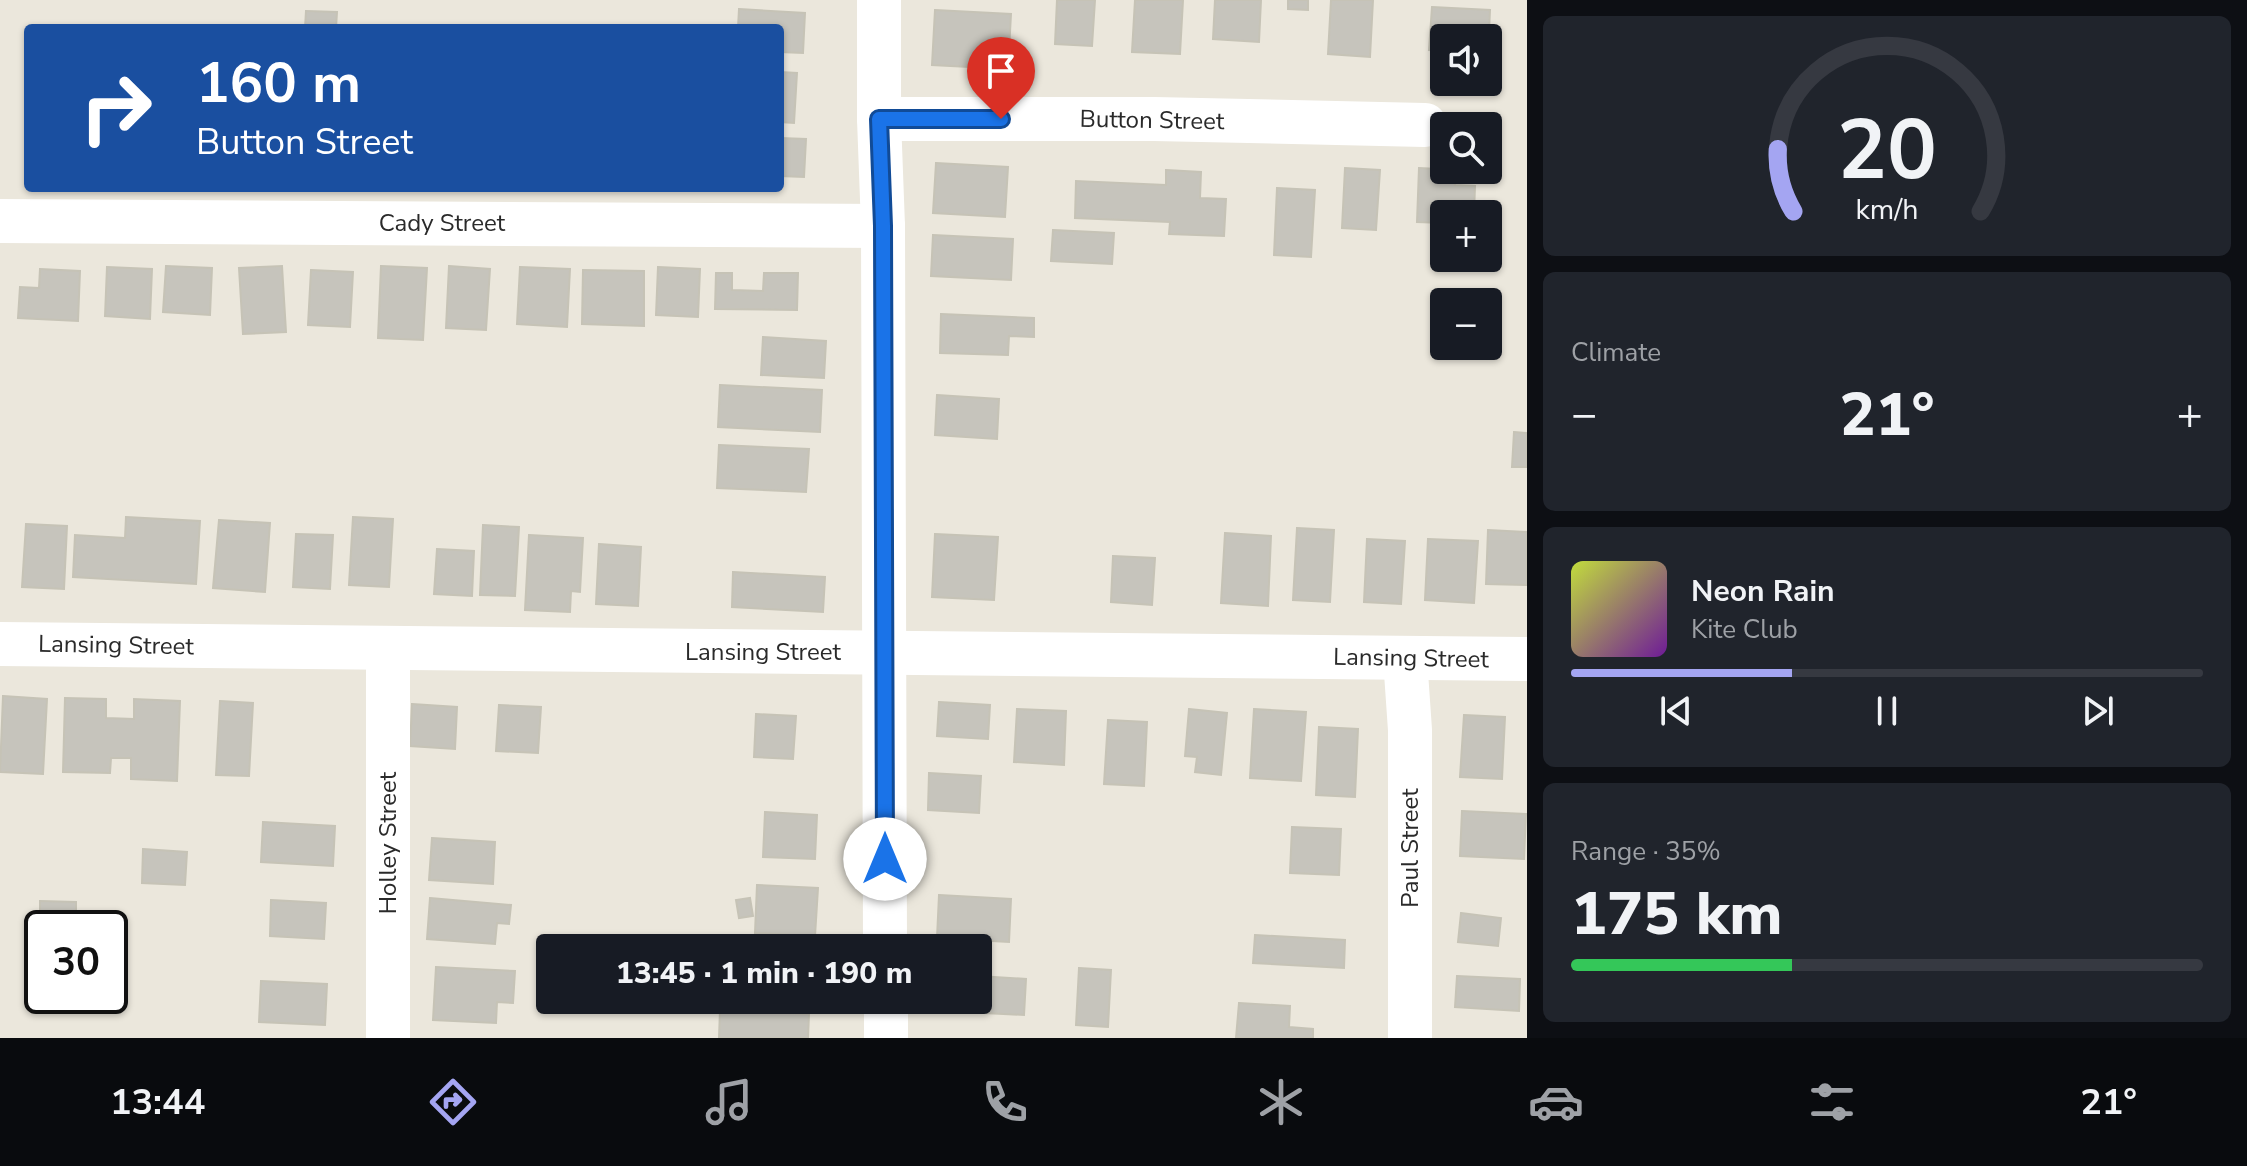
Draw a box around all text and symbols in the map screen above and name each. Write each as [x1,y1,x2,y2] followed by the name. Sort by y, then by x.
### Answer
[1430,24,1502,360] map controls
[1430,24,1502,96] button: sound
[967,37,1035,119] pin
[196,45,361,122] text: 160 m
[979,49,1023,93] icon: arrive
[64,56,168,160] icon: right
[1837,93,1937,206] text: 20
[1079,103,1225,137] street label: Button Street
[1430,112,1502,184] button: search
[196,118,413,167] text: Button Street
[1856,190,1918,229] text: km/h
[1430,200,1502,272] button: +
[379,207,506,239] street label: Cady Street
[1430,288,1502,360] button: −
[1571,335,1661,370] text: Climate
[1839,374,1935,456] text: 21°
[1571,385,1597,445] text: −
[2177,385,2203,445] text: +
[1691,571,1835,612] text: Neon Rain
[1691,612,1798,647] text: Kite Club
[38,628,195,662] street label: Lansing Street
[685,636,842,668] street label: Lansing Street
[1333,641,1490,675] street label: Lansing Street
[1654,689,1698,733] icon: previous
[1865,689,1909,733] icon: pause
[2076,689,2120,733] icon: next
[372,771,404,914] street label: Holley Street
[1394,788,1426,908] street label: Paul Street
[843,817,927,901] position arrow
[1571,834,1721,869] text: Range · 35%
[1571,873,1783,955] text: 175 km
[24,910,128,1014] speed limit sign: 30
[616,953,912,994] text: 13:45 · 1 min · 190 m
[425,1074,481,1130] icon: directions
[701,1074,757,1130] icon: music
[977,1074,1033,1130] icon: phone
[1253,1074,1309,1130] icon: climate
[1528,1074,1584,1130] icon: car
[1804,1074,1860,1130] icon: filters
[110,1078,205,1127] text: 13:44
[2080,1078,2137,1127] text: 21°

